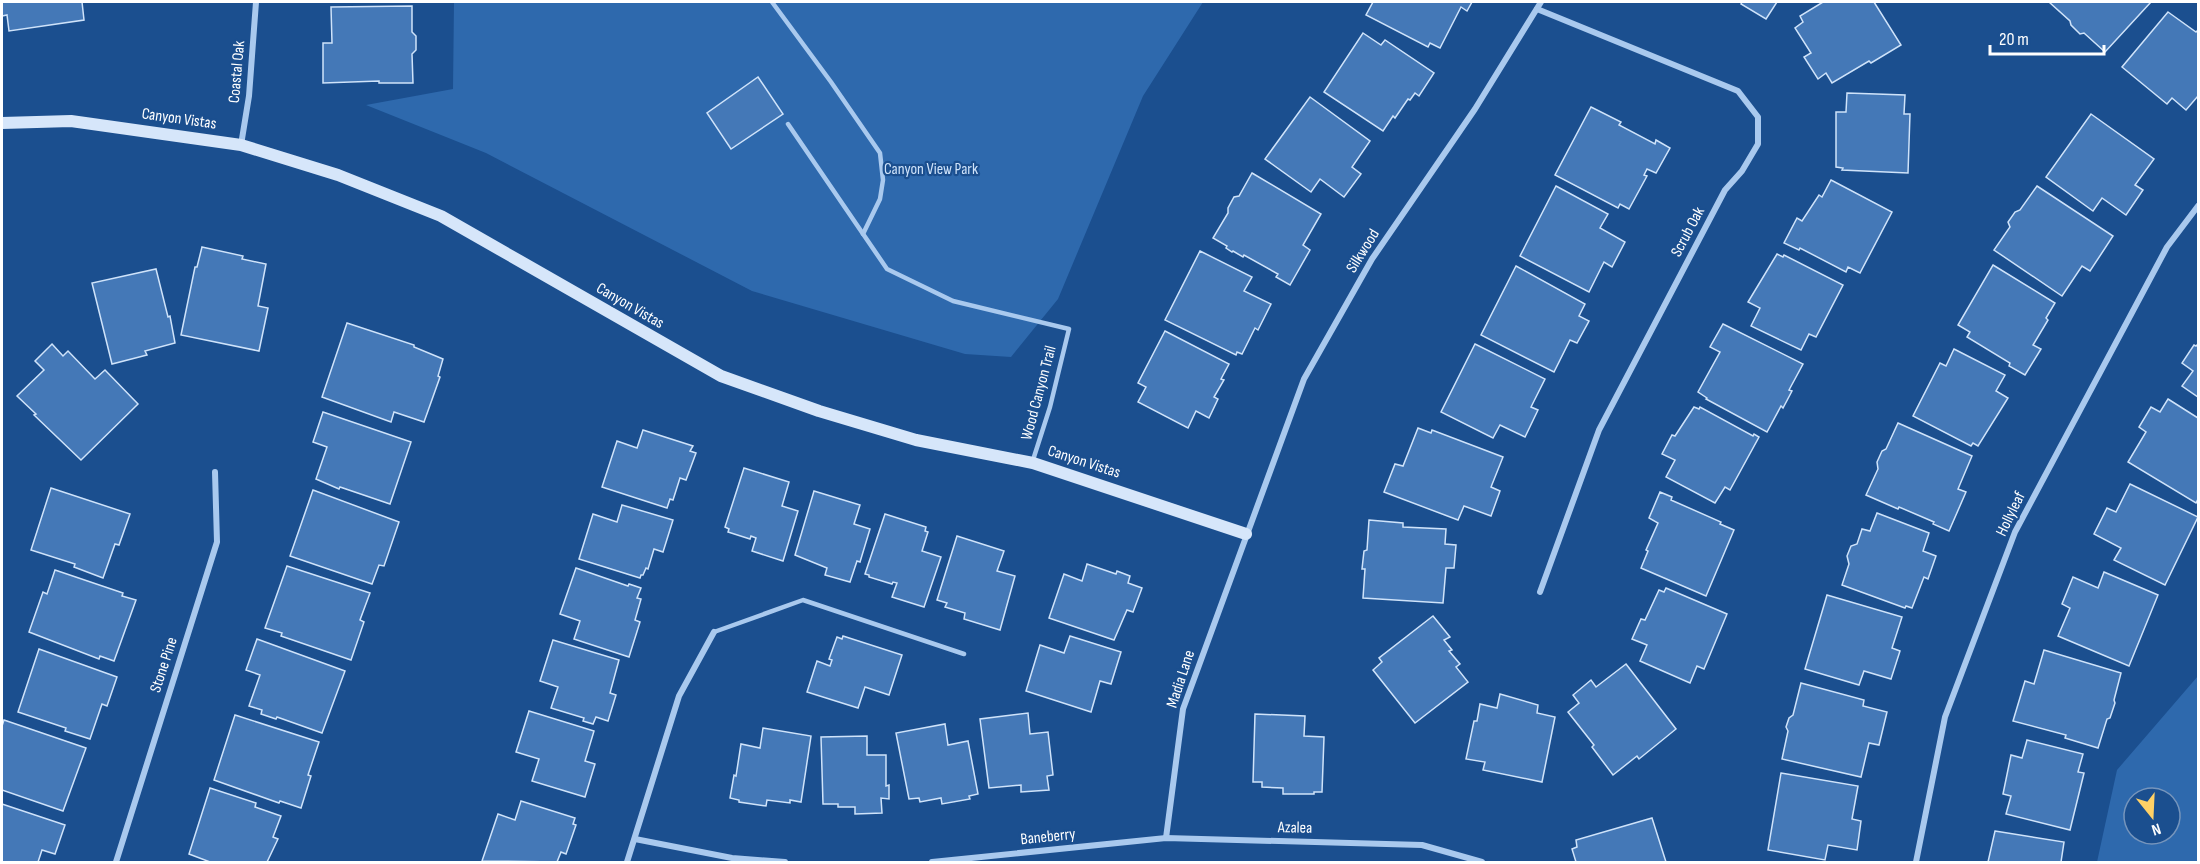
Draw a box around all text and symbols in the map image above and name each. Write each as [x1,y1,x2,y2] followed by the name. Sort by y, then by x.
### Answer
[1990,18,2104,56] scale bar
[1999,29,2029,50] text: 20 m
[225,40,249,104] street label: Coastal Oak
[140,104,218,134] street label: Canyon Vistas
[884,160,978,179] park label: Canyon View Park
[1667,204,1709,260] street label: Scrub Oak
[1342,226,1384,276] street label: Silkwood
[593,279,668,333] street label: Canyon Vistas
[1017,344,1061,442] street label: Wood Canyon Trail
[1045,441,1123,483] street label: Canyon Vistas
[1992,488,2030,539] street label: Hollyleaf
[146,635,182,695] street label: Stone Pine
[1163,648,1199,710] street label: Madia Lane
[2122,786,2182,846] north arrow
[1277,818,1312,838] street label: Azalea
[2149,818,2163,839] text: N
[1020,825,1076,849] street label: Baneberry

